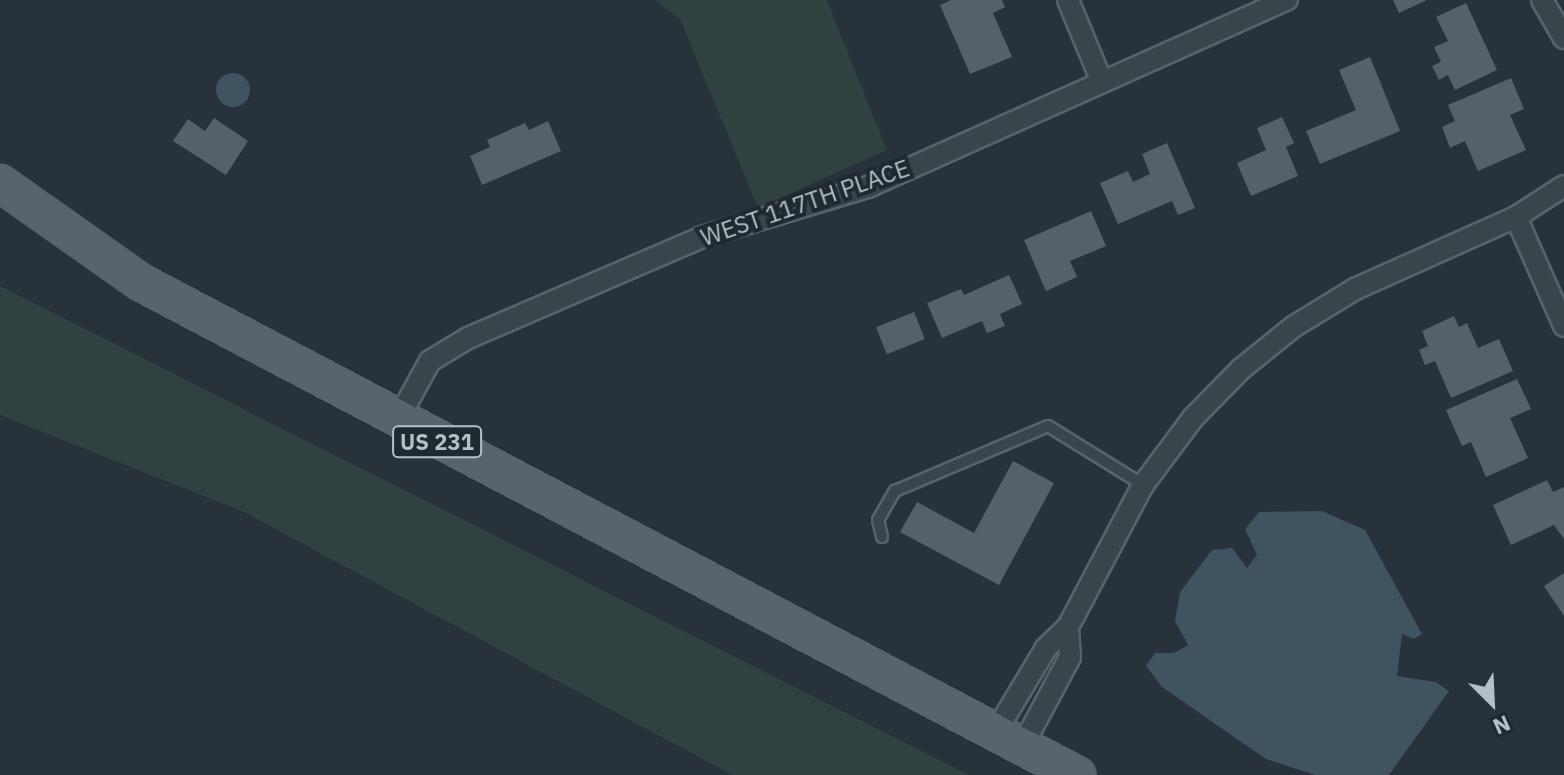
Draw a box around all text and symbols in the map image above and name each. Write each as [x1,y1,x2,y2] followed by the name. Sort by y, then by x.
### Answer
[697,154,913,252] street label: WEST 117TH PLACE
[391,424,483,460] road number: US 231
[1452,663,1532,743] north arrow
[1489,709,1515,742] text: N

